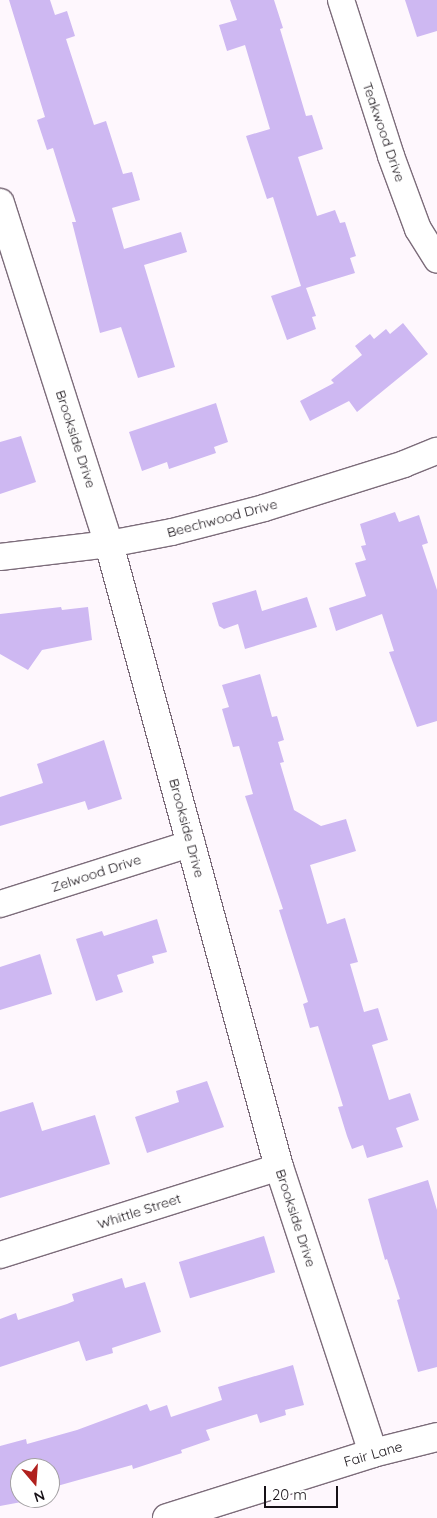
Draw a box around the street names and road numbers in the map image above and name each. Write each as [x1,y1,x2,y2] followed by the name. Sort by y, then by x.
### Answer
[359,80,409,184] street label: Teakwood Drive
[52,388,100,490] street label: Brookside Drive
[165,495,279,541] street label: Beechwood Drive
[166,777,208,879] street label: Brookside Drive
[49,851,143,895] street label: Zelwood Drive
[272,1167,320,1269] street label: Brookside Drive
[95,1190,183,1232] street label: Whittle Street
[342,1438,404,1470] street label: Fair Lane

